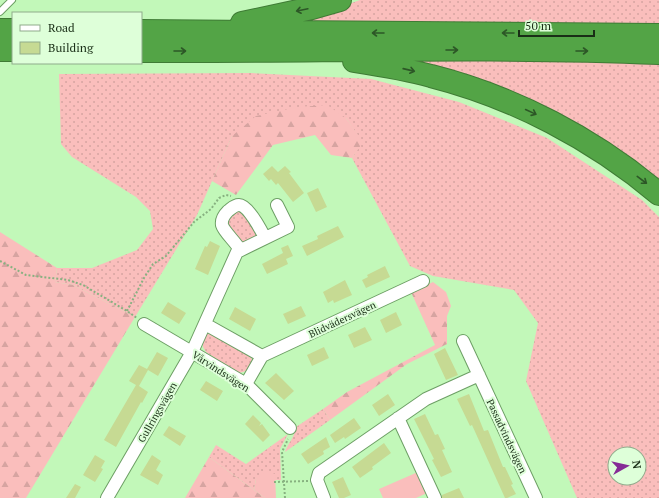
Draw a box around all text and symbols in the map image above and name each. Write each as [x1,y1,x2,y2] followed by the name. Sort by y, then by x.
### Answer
[296,7,309,15] one-way arrow
[12,12,142,64] legend
[519,12,594,38] scale bar
[525,18,552,33] text: 50 m
[48,20,75,35] text: Road
[372,29,385,37] one-way arrow
[502,30,515,37] one-way arrow
[48,40,94,55] text: Building
[445,46,458,54] one-way arrow
[173,47,186,55] one-way arrow
[575,47,588,55] one-way arrow
[402,67,415,75] one-way arrow
[525,109,537,116] one-way arrow
[636,176,647,185] one-way arrow
[306,298,378,341] street label: Blidvädersvägen
[190,348,252,395] street label: Vårvindsvägen
[135,380,180,445] street label: Gullringsvägen
[484,397,529,475] street label: Passadvindsvägen
[607,446,647,486] north arrow
[629,460,645,470] text: N

